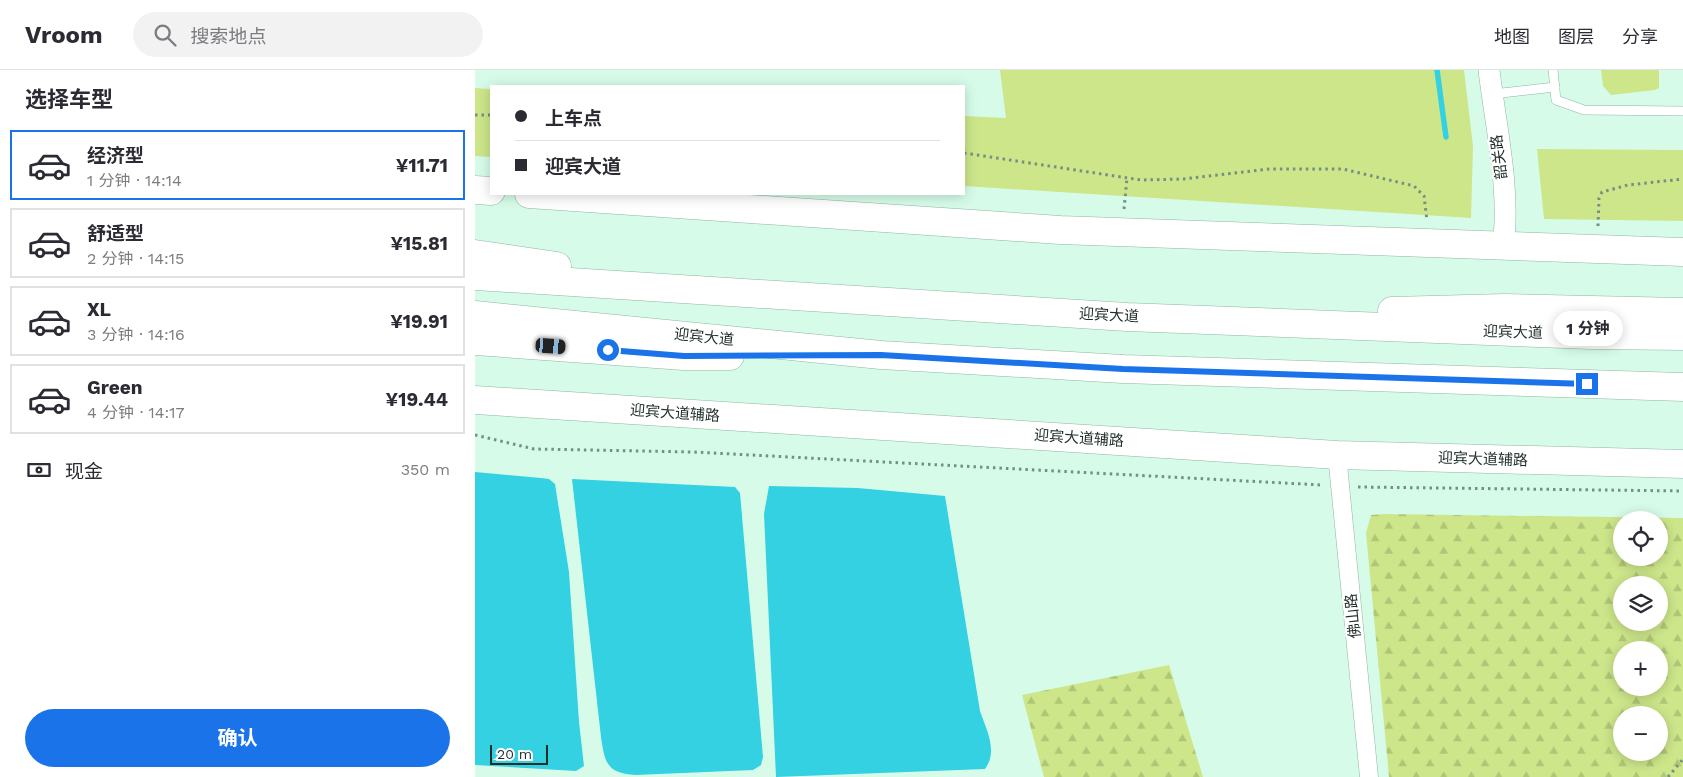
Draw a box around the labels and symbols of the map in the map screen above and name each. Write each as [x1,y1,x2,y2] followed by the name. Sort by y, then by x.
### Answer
[1487,134,1511,180] street label: 韶关路
[1079,304,1139,326] street label: 迎宾大道
[1552,312,1622,346] callout: 1 分钟
[1483,322,1543,342] street label: 迎宾大道
[673,325,735,349] street label: 迎宾大道
[535,337,566,355] car
[597,339,619,361] route start
[1576,373,1598,395] route end
[629,401,721,425] street label: 迎宾大道辅路
[1033,426,1125,450] street label: 迎宾大道辅路
[1438,448,1528,470] street label: 迎宾大道辅路
[1342,593,1364,639] street label: 佛山路
[490,742,547,765] scale bar

